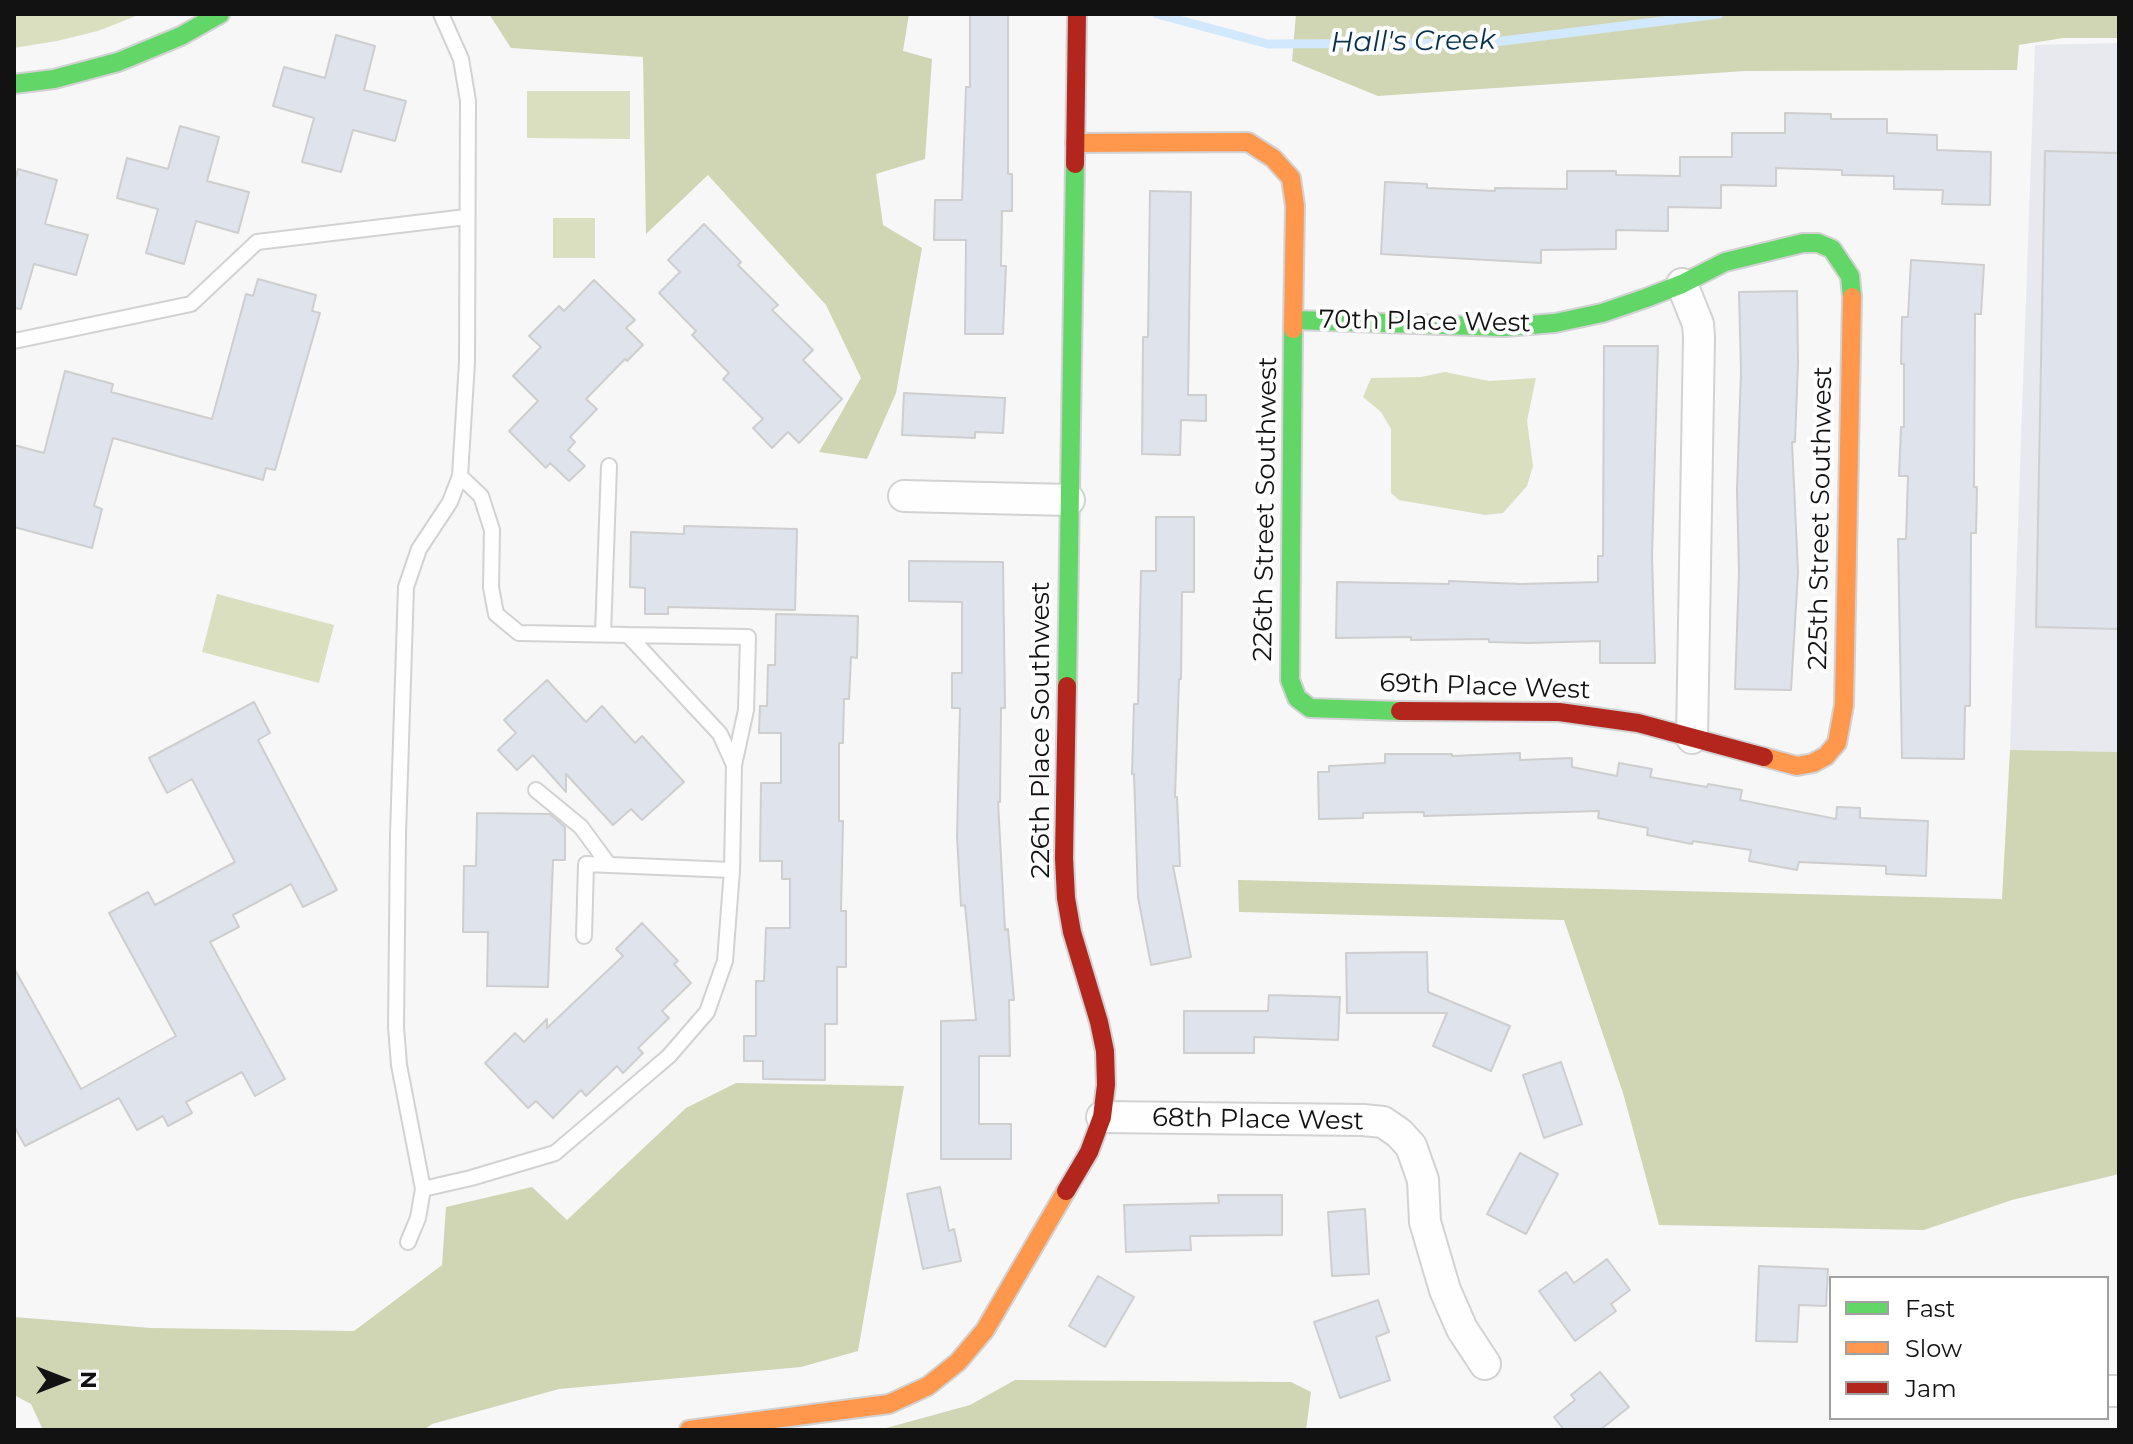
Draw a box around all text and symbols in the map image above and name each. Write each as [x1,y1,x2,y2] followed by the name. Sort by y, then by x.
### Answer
[1330,24,1496,60] water label: Hall's Creek
[1319,305,1531,339] street label: 70th Place West
[1248,356,1284,662] street label: 226th Street Southwest
[1803,366,1839,670] street label: 225th Street Southwest
[1025,581,1057,879] street label: 226th Place Southwest
[1379,668,1591,706] street label: 69th Place West
[1152,1103,1364,1137] street label: 68th Place West
[1829,1276,2109,1420] legend
[1905,1294,1955,1323] text: Fast
[1905,1334,1962,1363] text: Slow
[24,1340,104,1420] north arrow
[75,1371,102,1389] text: N
[1905,1374,1957,1403] text: Jam

